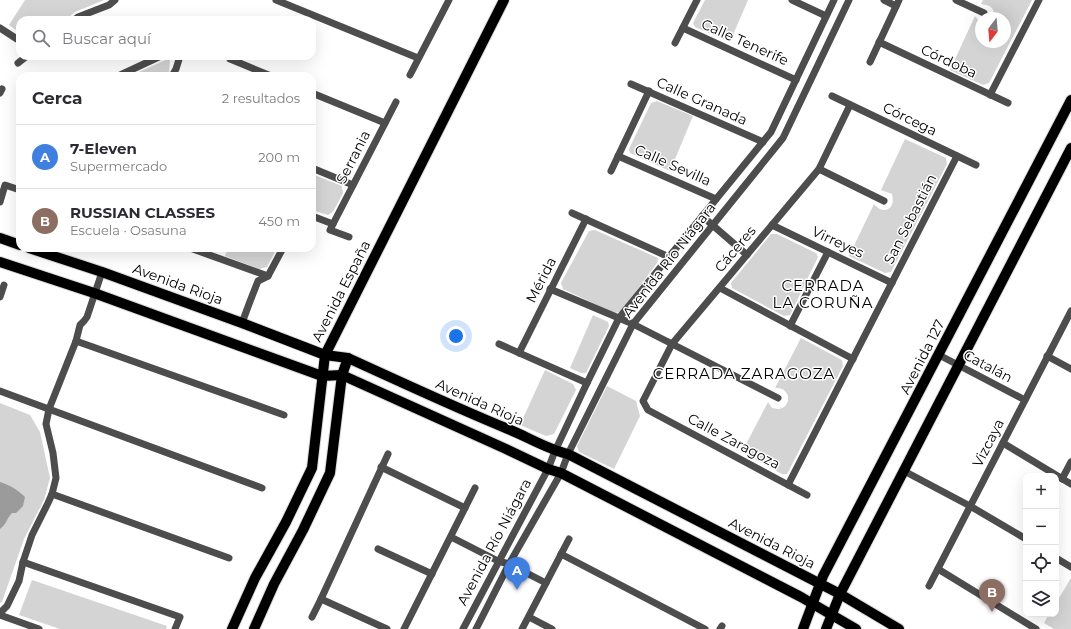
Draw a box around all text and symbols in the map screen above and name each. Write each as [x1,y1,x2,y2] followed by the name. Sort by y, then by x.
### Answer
[975,12,1011,48] north arrow
[699,15,791,69] street label: Calle Tenerife
[16,16,316,60] search box
[30,27,52,49] icon: search
[62,29,151,48] text: Buscar aquí
[918,40,980,82] street label: Córdoba
[654,73,750,129] street label: Calle Granada
[32,88,82,108] text: Cerca
[222,90,300,106] text: 2 resultados
[880,98,940,140] street label: Córcega
[332,127,374,187] street label: Serrania
[70,139,137,158] text: 7-Eleven
[632,140,714,190] street label: Calle Sevilla
[40,149,50,165] text: A
[258,149,300,165] text: 200 m
[70,158,167,174] text: Supermercado
[880,171,940,267] street label: San Sebastián
[618,199,720,321] street label: Avenida Río Niágara
[70,203,215,222] text: RUSSIAN CLASSES
[40,213,50,229] text: B
[258,213,300,229] text: 450 m
[70,222,187,238] text: Escuela · Osasuna
[710,222,760,276] street label: Cáceres
[809,222,867,262] street label: Virreyes
[308,237,374,345] street label: Avenida España
[522,254,560,306] street label: Mérida
[130,259,226,309] street label: Avenida Rioja
[773,276,873,312] district label: CERRADA LA CORUÑA
[896,317,948,397] street label: Avenida 127
[446,326,466,346] your location
[960,346,1016,386] street label: Catalán
[653,364,835,383] district label: CERRADA ZARAGOZA
[433,374,527,430] street label: Avenida Rioja
[685,409,783,473] street label: Calle Zaragoza
[968,416,1008,470] street label: Vizcaya
[1023,473,1059,617] map controls
[1023,473,1059,509] button: +
[453,476,535,608] street label: Avenida Río Niágara
[1023,509,1059,545] button: −
[726,513,818,573] street label: Avenida Rioja
[1023,545,1059,581] button: locate
[504,557,530,590] pin: A
[979,579,1005,612] pin: B
[1023,581,1059,617] button: layers

